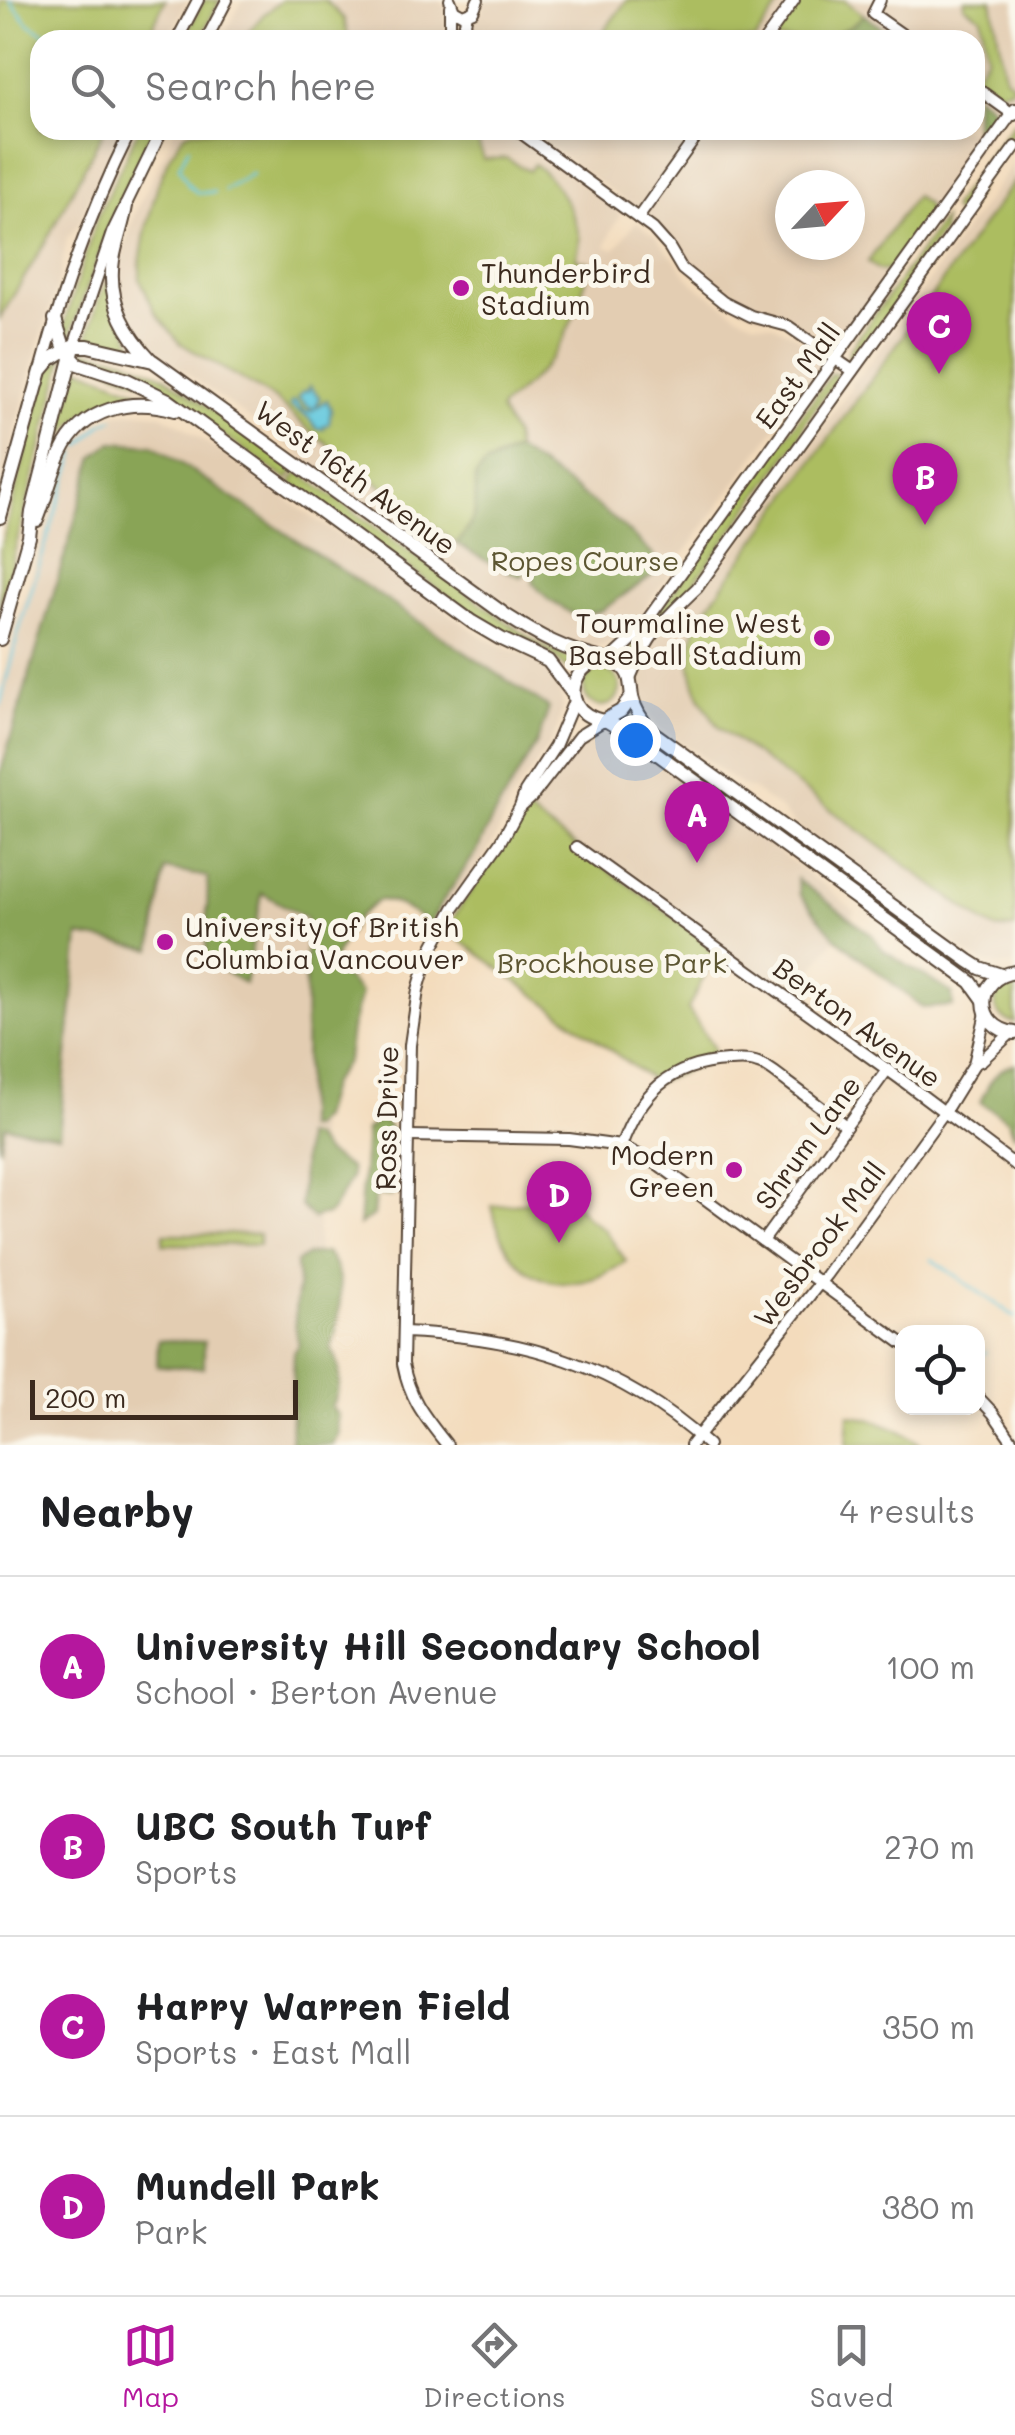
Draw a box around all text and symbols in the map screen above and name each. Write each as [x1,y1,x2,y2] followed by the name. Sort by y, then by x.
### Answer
[30,30,985,140] search box
[65,58,120,113] icon: search
[145,60,376,110] text: Search here
[775,170,865,260] north arrow
[481,254,651,322] place label: Thunderbird Stadium
[450,277,472,299] marker: Thunderbird Stadium
[906,292,972,374] pin: C
[747,315,847,435] street label: East Mall
[248,392,464,562] street label: West 16th Avenue
[892,442,958,525] pin: B
[491,542,679,578] park label: Ropes Course
[568,604,802,672] place label: Tourmaline West Baseball Stadium
[811,627,833,649] marker: Tourmaline West Baseball Stadium
[610,715,661,766] your location
[664,780,730,863] pin: A
[185,908,465,976] place label: University of British Columbia Vancouver
[154,931,176,953] marker: University of British Columbia Vancouver
[497,944,727,980] park label: Brockhouse Park
[767,949,949,1095] street label: Berton Avenue
[367,1045,405,1191] street label: Ross Drive
[746,1068,868,1216] street label: Shrum Lane
[610,1136,714,1204] place label: Modern Green
[745,1154,893,1334] street label: Wesbrook Mall
[723,1159,745,1181] marker: Modern Green
[526,1160,592,1243] pin: D
[895,1325,985,1415] map controls
[895,1325,985,1415] button: locate
[30,1375,298,1420] scale bar
[45,1379,126,1415] text: 200 m
[40,1483,194,1538] text: Nearby
[839,1489,975,1531] text: 4 results
[135,1620,761,1670] text: University Hill Secondary School
[61,1645,84,1687] text: A
[885,1645,975,1687] text: 100 m
[135,1670,498,1712] text: School · Berton Avenue
[135,1800,431,1850] text: UBC South Turf
[62,1825,83,1867] text: B
[884,1825,975,1867] text: 270 m
[135,1850,237,1892] text: Sports
[135,1980,510,2030] text: Harry Warren Field
[61,2005,84,2047] text: C
[882,2005,975,2047] text: 350 m
[135,2030,412,2072] text: Sports · East Mall
[135,2160,380,2210] text: Mundell Park
[61,2185,84,2227] text: D
[881,2185,975,2227] text: 380 m
[135,2210,208,2252] text: Park
[122,2318,179,2414] tab: Map
[423,2318,566,2414] tab: Directions
[810,2318,893,2414] tab: Saved

